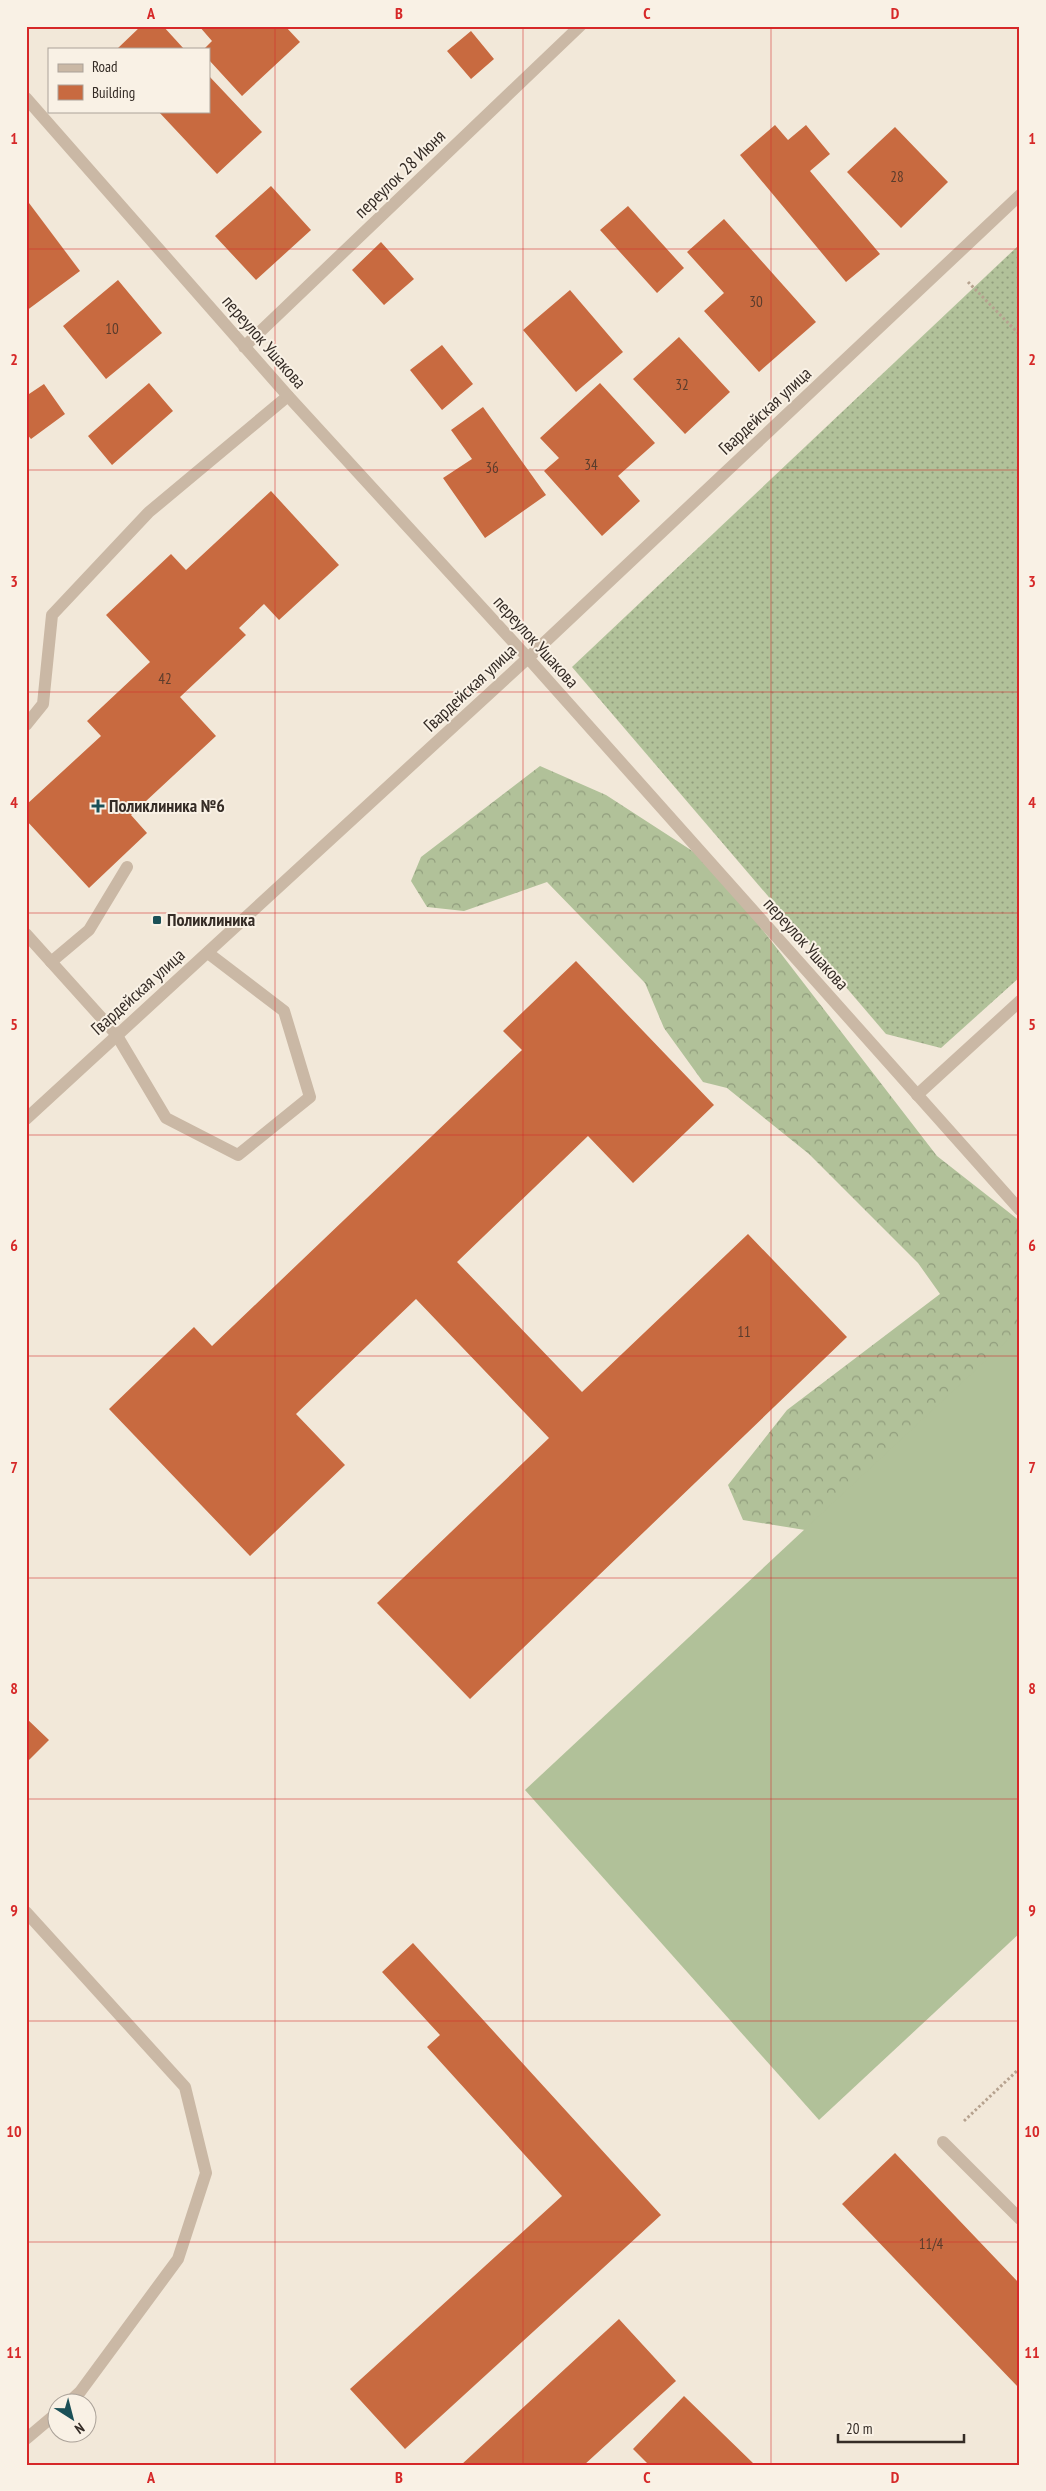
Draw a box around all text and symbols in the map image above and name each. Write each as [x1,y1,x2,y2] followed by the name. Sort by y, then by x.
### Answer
[146,3,156,23] text: A
[395,3,403,23] text: B
[643,3,651,23] text: C
[891,3,900,23] text: D
[48,48,210,112] legend
[92,57,118,76] text: Road
[92,83,135,102] text: Building
[349,124,450,223] street label: переулок 28 Июня
[10,128,18,148] text: 1
[1028,128,1036,148] text: 1
[890,167,904,186] house number: 28
[217,290,311,393] street label: переулок Ушакова
[749,292,763,311] house number: 30
[105,319,119,338] house number: 10
[10,349,18,369] text: 2
[1028,349,1036,369] text: 2
[713,362,816,459] street label: Гвардейская улица
[675,375,689,394] house number: 32
[584,455,598,474] house number: 34
[485,458,499,477] house number: 36
[10,571,18,591] text: 3
[1028,571,1036,591] text: 3
[489,591,584,693] street label: переулок Ушакова
[418,639,521,736] street label: Гвардейская улица
[158,669,172,688] house number: 42
[10,792,18,812] text: 4
[1028,792,1036,812] text: 4
[109,794,225,817] place label: Поликлиника №6
[91,799,105,813] marker: Поликлиника №6
[759,893,854,995] street label: переулок Ушакова
[167,908,255,931] place label: Поликлиника
[151,914,163,926] marker: Поликлиника
[86,943,189,1040] street label: Гвардейская улица
[10,1014,18,1034] text: 5
[1028,1014,1036,1034] text: 5
[10,1235,18,1255] text: 6
[1028,1235,1036,1255] text: 6
[737,1322,751,1341] house number: 11
[10,1457,18,1477] text: 7
[1028,1457,1036,1477] text: 7
[10,1678,18,1698] text: 8
[1028,1678,1036,1698] text: 8
[10,1900,18,1920] text: 9
[1028,1900,1036,1920] text: 9
[6,2121,22,2141] text: 10
[1024,2121,1040,2141] text: 10
[919,2234,944,2253] house number: 11/4
[6,2342,22,2362] text: 11
[1024,2342,1040,2362] text: 11
[48,2394,98,2444] north arrow
[838,2411,965,2443] scale bar
[71,2419,88,2438] text: N
[846,2419,872,2438] text: 20 m
[146,2467,156,2487] text: A
[395,2467,403,2487] text: B
[643,2467,651,2487] text: C
[891,2467,900,2487] text: D

